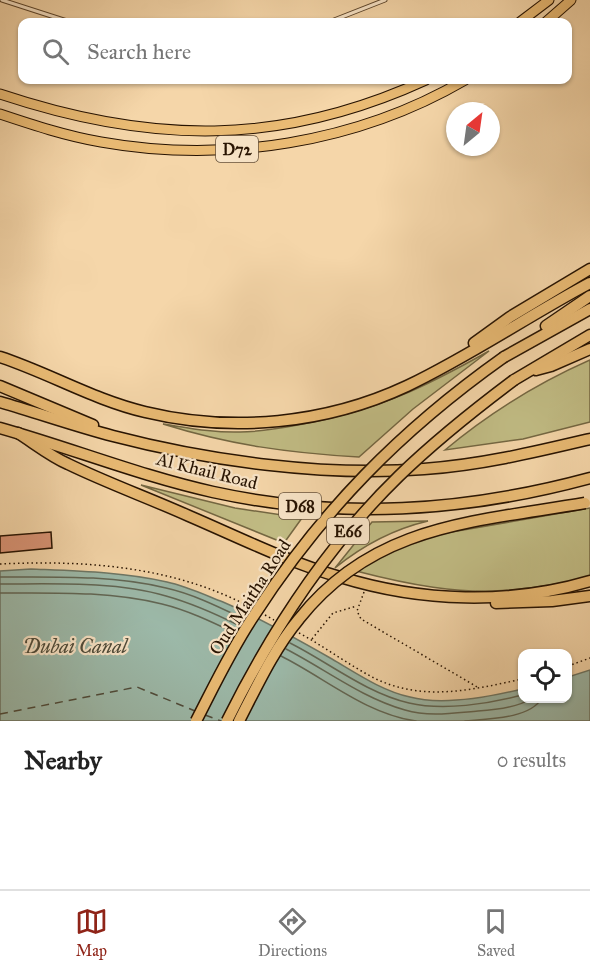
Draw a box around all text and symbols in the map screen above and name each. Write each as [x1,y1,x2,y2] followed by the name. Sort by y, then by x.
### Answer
[18,18,572,84] search box
[39,35,72,68] icon: search
[87,38,191,65] text: Search here
[446,102,500,156] north arrow
[216,136,258,162] road number: D72
[153,448,260,494] street label: Al Khail Road
[279,493,321,519] road number: D68
[327,518,369,544] road number: E66
[204,535,296,659] street label: Oud Maitha Road
[23,634,129,658] water label: Dubai Canal
[518,649,572,703] map controls
[518,649,572,703] button: locate
[24,744,102,776] text: Nearby
[497,748,566,772] text: 0 results
[75,905,108,960] tab: Map
[258,905,327,960] tab: Directions
[477,905,515,960] tab: Saved

